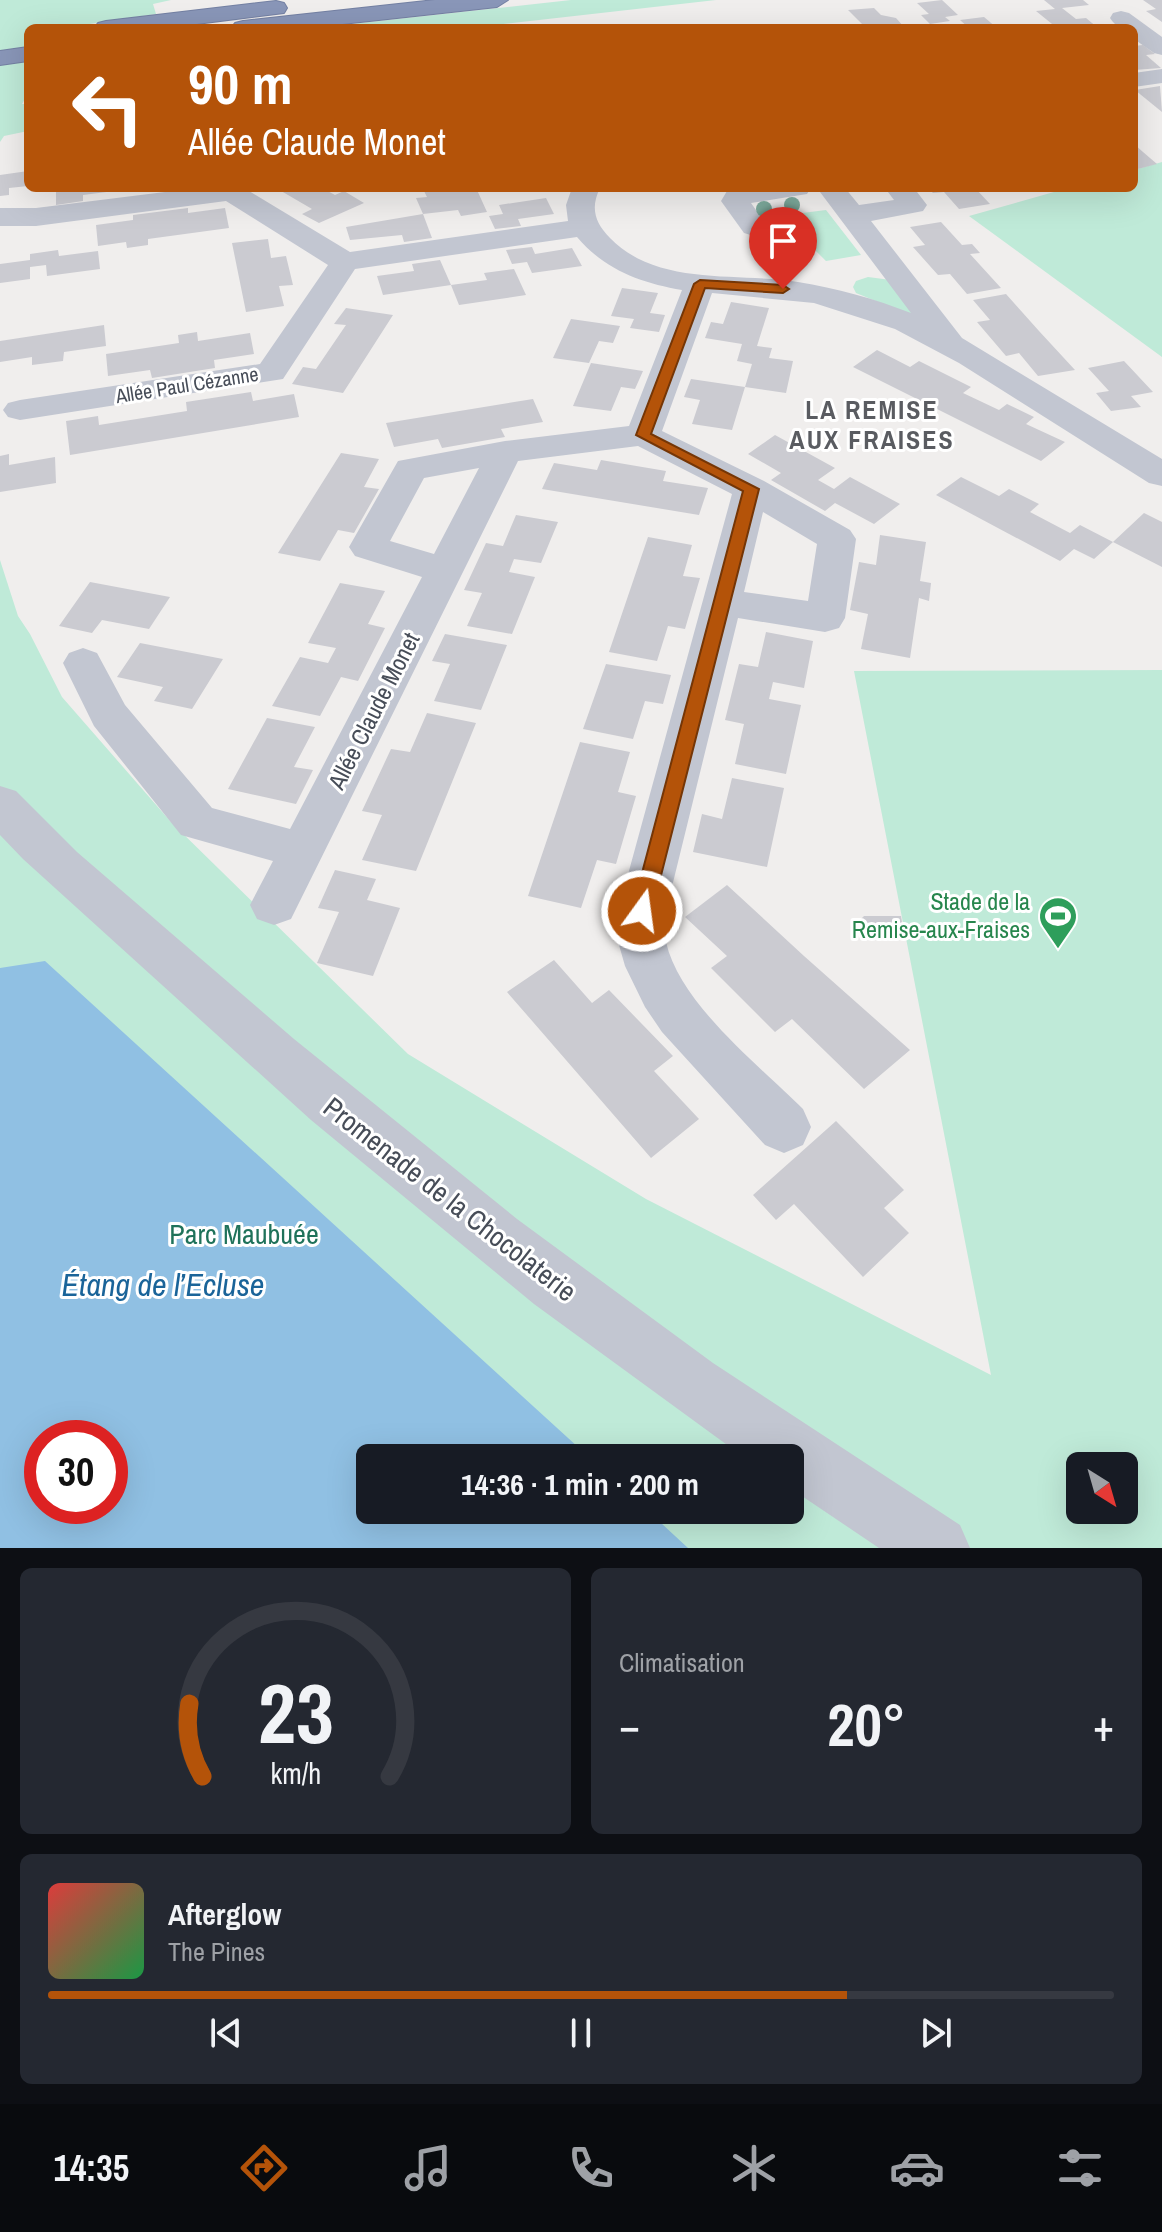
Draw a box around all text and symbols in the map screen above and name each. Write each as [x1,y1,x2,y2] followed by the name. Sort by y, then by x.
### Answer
[188,46,293,121] text: 90 m
[56,56,160,160] icon: left
[188,118,446,166] text: Allée Claude Monet
[749,207,817,289] pin
[761,219,805,263] icon: arrive
[113,360,260,409] street label: Allée Paul Cézanne
[789,392,955,457] district label: LA REMISE AUX FRAISES
[319,626,427,795] street label: Allée Claude Monet
[600,869,684,953] position arrow
[852,885,1030,945] place label: Stade de la Remise-aux-Fraises
[1037,895,1079,950] sports icon: Stade de la Remise-aux-Fraises
[316,1088,584,1310] street label: Promenade de la Chocolaterie
[169,1215,319,1253] park label: Parc Maubuée
[62,1263,264,1306] water label: Étang de l’Ecluse
[24,1420,128,1524] speed limit sign: 30
[1066,1452,1138,1524] north arrow
[1066,1452,1138,1524] map controls
[461,1464,699,1504] text: 14:36 · 1 min · 200 m
[619,1645,745,1680] text: Climatisation
[258,1657,333,1769] text: 23
[827,1684,906,1765] text: 20°
[619,1695,640,1755] text: −
[1093,1695,1114,1755] text: +
[270,1754,321,1793] text: km/h
[168,1894,281,1934] text: Afterglow
[168,1934,265,1969] text: The Pines
[204,2011,248,2055] icon: previous
[559,2011,603,2055] icon: pause
[914,2011,958,2055] icon: next
[236,2140,292,2196] icon: directions
[400,2140,456,2196] icon: music
[563,2140,619,2196] icon: phone
[726,2140,782,2196] icon: climate
[889,2140,945,2196] icon: car
[1052,2140,1108,2196] icon: filters
[54,2144,129,2192] text: 14:35

